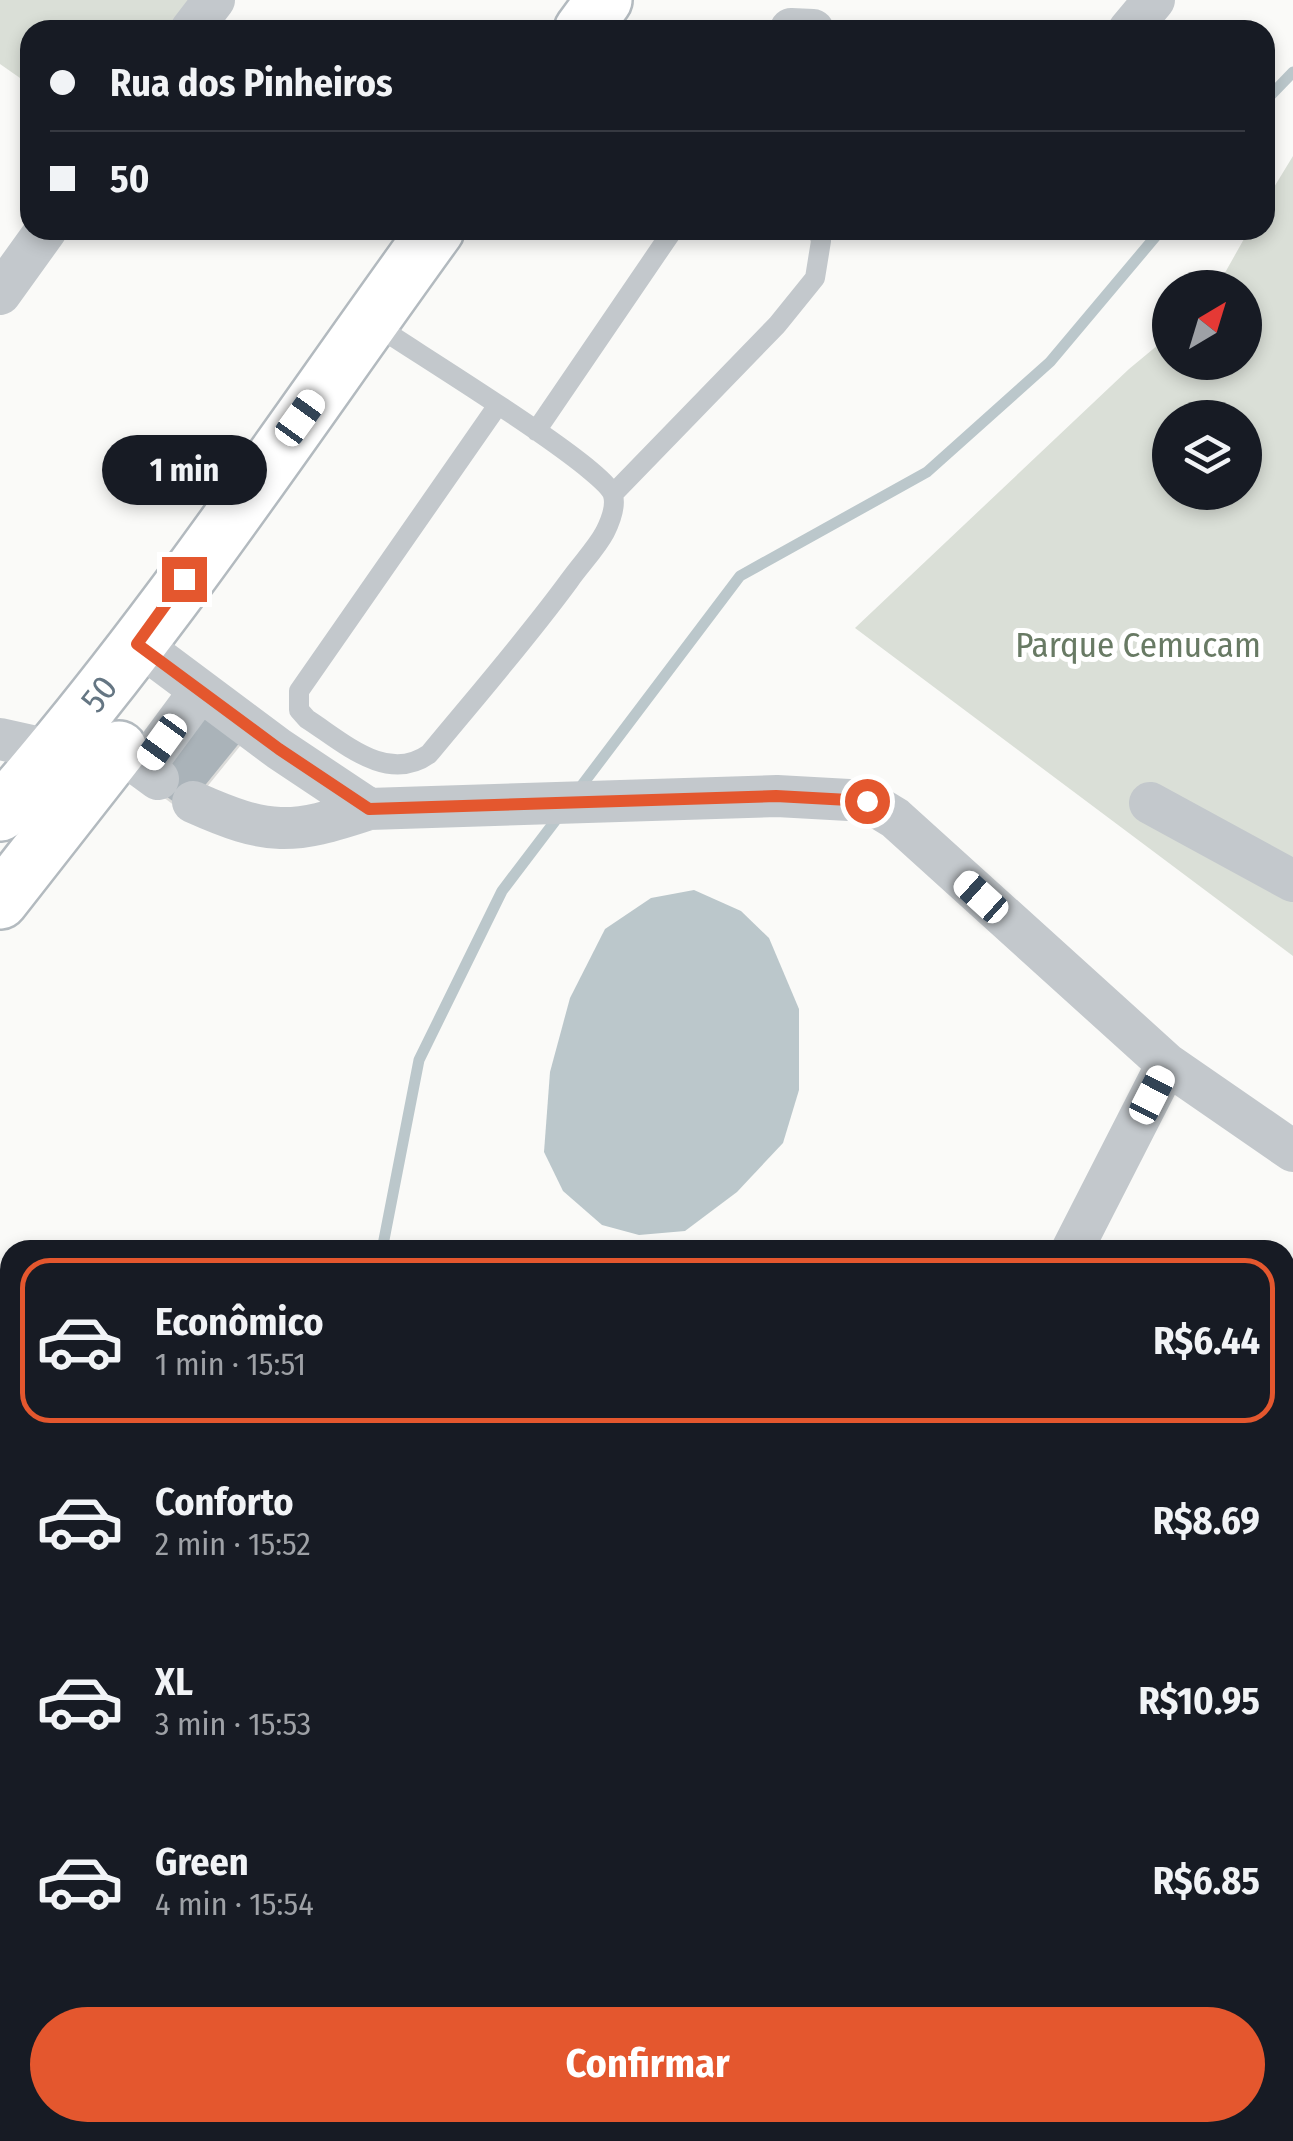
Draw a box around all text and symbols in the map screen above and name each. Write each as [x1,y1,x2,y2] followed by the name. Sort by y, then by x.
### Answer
[110,60,393,106] text: Rua dos Pinheiros
[110,156,149,202] text: 50
[1152,270,1262,380] north arrow
[1152,270,1262,510] map controls
[270,385,330,451] car
[1152,400,1262,510] button: layers
[101,434,266,504] callout: 1 min
[150,451,219,489] text: 1 min
[162,557,207,602] route end
[1015,624,1261,666] park label: Parque Cemucam
[72,667,126,720] street label: 50
[132,709,192,775] car
[845,779,890,824] route start
[949,866,1013,928] car
[1125,1061,1179,1129] car
[35,1296,125,1386] icon: car
[155,1299,324,1345] text: Econômico
[1153,1318,1260,1364] text: R$6.44
[155,1345,306,1383] text: 1 min · 15:51
[35,1476,125,1566] icon: car
[155,1479,294,1525] text: Conforto
[1153,1498,1260,1544] text: R$8.69
[155,1525,311,1563] text: 2 min · 15:52
[35,1656,125,1746] icon: car
[155,1659,193,1705] text: XL
[1138,1678,1260,1724] text: R$10.95
[155,1705,311,1743] text: 3 min · 15:53
[35,1836,125,1926] icon: car
[155,1839,249,1885] text: Green
[1153,1858,1260,1904] text: R$6.85
[155,1885,314,1923] text: 4 min · 15:54
[30,2007,1265,2122] button: Confirmar

